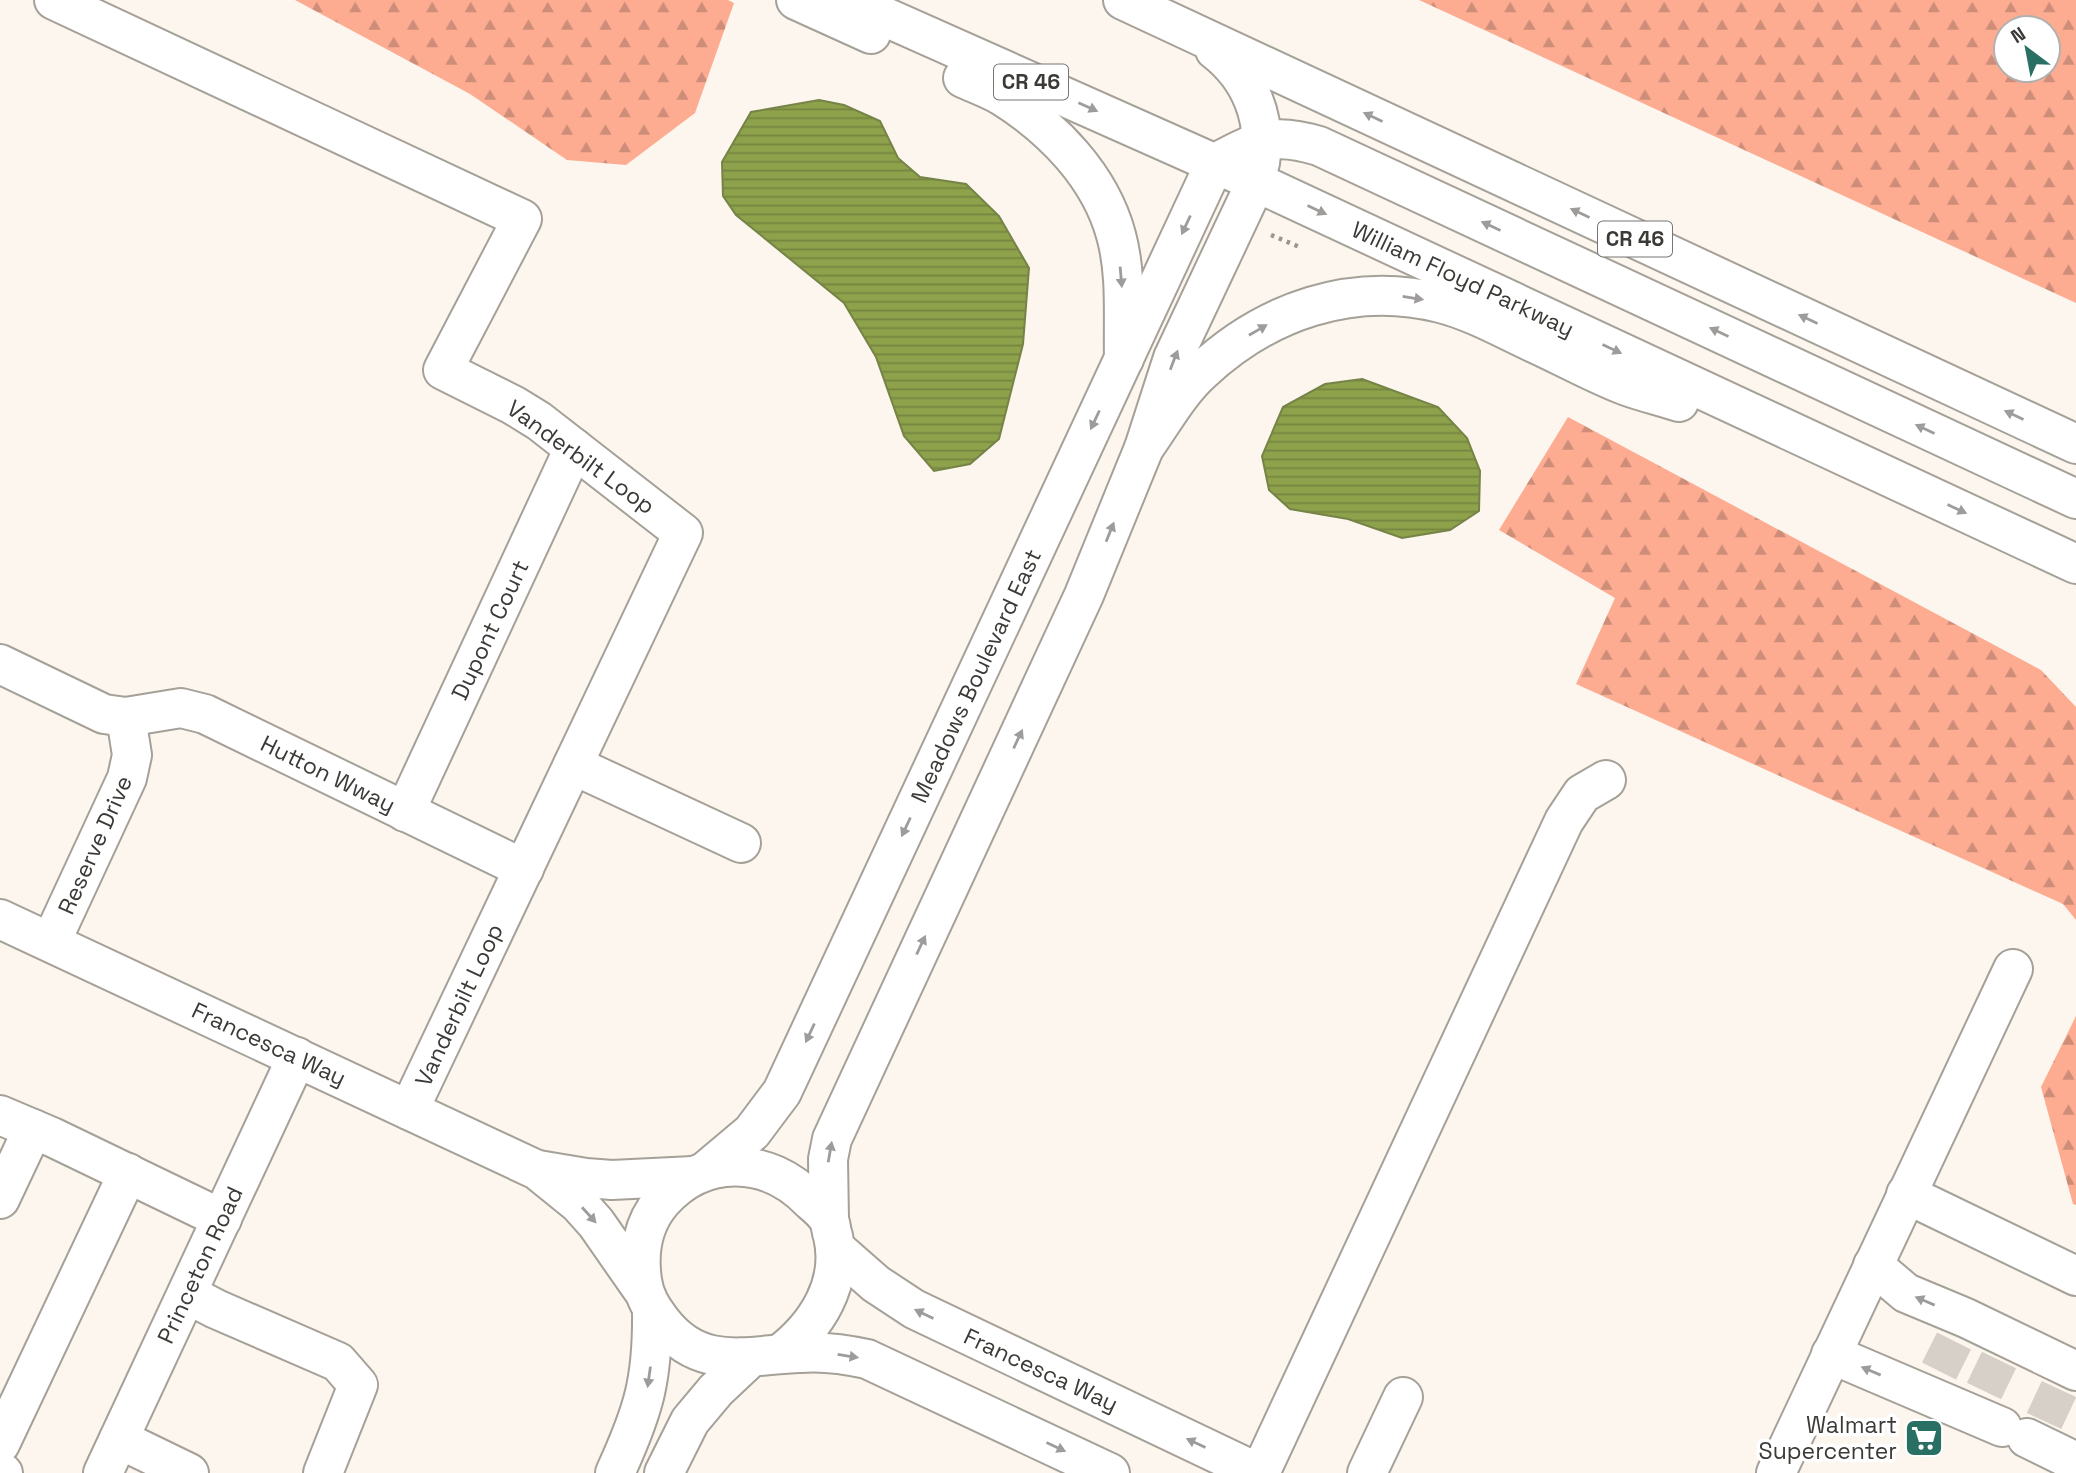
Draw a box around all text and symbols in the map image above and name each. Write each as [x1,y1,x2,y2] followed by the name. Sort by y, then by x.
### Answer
[1992,14,2062,84] north arrow
[2006,21,2030,49] text: N
[994,64,1068,100] road number: CR 46
[1078,101,1098,113] one-way arrow
[1363,112,1383,123] one-way arrow
[1307,205,1328,216] one-way arrow
[1569,207,1590,218] one-way arrow
[1347,214,1579,344] street label: William Floyd Parkway
[1181,215,1192,235] one-way arrow
[1481,220,1501,232] one-way arrow
[1598,222,1672,256] road number: CR 46
[1116,266,1127,288] one-way arrow
[1402,293,1424,304] one-way arrow
[1798,313,1818,325] one-way arrow
[1249,324,1268,337] one-way arrow
[1709,327,1729,338] one-way arrow
[1602,343,1622,355] one-way arrow
[1168,350,1179,371] one-way arrow
[501,393,661,521] street label: Vanderbilt Loop
[2004,409,2024,421] one-way arrow
[1089,410,1100,431] one-way arrow
[1915,423,1935,434] one-way arrow
[1947,503,1967,515] one-way arrow
[1104,521,1115,542] one-way arrow
[904,544,1048,808] street label: Meadows Boulevard East
[445,555,535,705] street label: Dupont Court
[256,728,400,820] street label: Hutton Wway
[1012,729,1023,749] one-way arrow
[51,771,139,919] street label: Reserve Drive
[900,817,912,837] one-way arrow
[408,919,510,1091] street label: Vanderbilt Loop
[916,935,927,955] one-way arrow
[187,995,351,1093] street label: Francesca Way
[804,1023,816,1043] one-way arrow
[825,1141,836,1163] one-way arrow
[150,1182,250,1348] street label: Princeton Road
[580,1206,596,1223] one-way arrow
[1915,1295,1936,1306] one-way arrow
[914,1308,934,1320] one-way arrow
[959,1321,1123,1419] street label: Francesca Way
[837,1351,859,1362] one-way arrow
[1861,1365,1882,1376] one-way arrow
[643,1367,654,1389] one-way arrow
[1759,1410,1897,1466] place label: Walmart Supercenter
[1903,1417,1945,1459] supermarket icon: Walmart Supercenter
[1186,1438,1206,1449] one-way arrow
[1046,1442,1066,1453] one-way arrow

